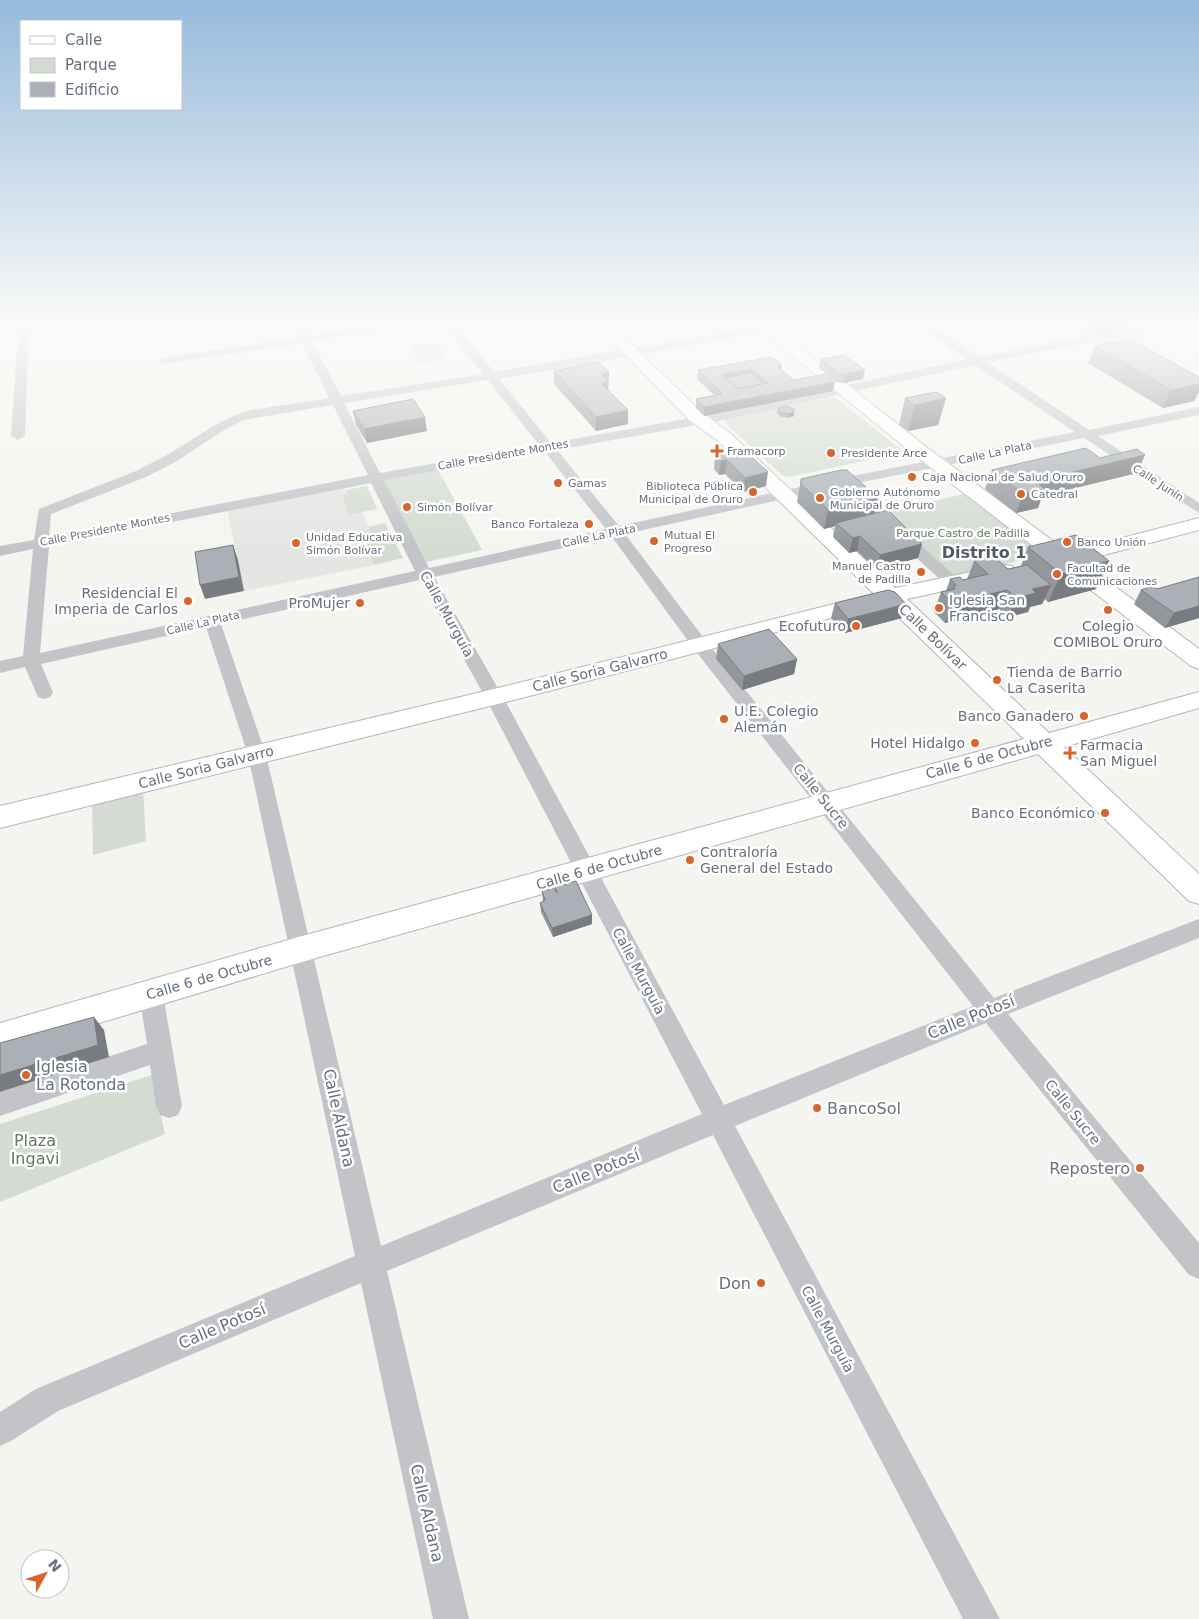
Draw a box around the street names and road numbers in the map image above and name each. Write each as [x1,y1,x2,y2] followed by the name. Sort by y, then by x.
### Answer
[437,437,570,473] street label: Calle Presidente Montes
[957,439,1033,467] street label: Calle La Plata
[1130,462,1186,504] street label: Calle Junín
[39,511,171,549] street label: Calle Presidente Montes
[561,522,637,550] street label: Calle La Plata
[417,568,477,660] street label: Calle Murguía
[896,601,970,673] street label: Calle Bolívar
[165,608,241,638] street label: Calle La Plata
[531,645,669,695] street label: Calle Soria Galvarro
[924,732,1054,782] street label: Calle 6 de Octubre
[137,742,275,792] street label: Calle Soria Galvarro
[790,760,852,832] street label: Calle Sucre
[534,841,664,893] street label: Calle 6 de Octubre
[609,925,669,1017] street label: Calle Murguía
[144,951,274,1003] street label: Calle 6 de Octubre
[925,991,1018,1043] street label: Calle Potosí
[319,1067,359,1169] street label: Calle Aldana
[1042,1076,1104,1148] street label: Calle Sucre
[550,1145,643,1197] street label: Calle Potosí
[798,1283,858,1375] street label: Calle Murguía
[176,1299,269,1353] street label: Calle Potosí
[406,1462,448,1564] street label: Calle Aldana

